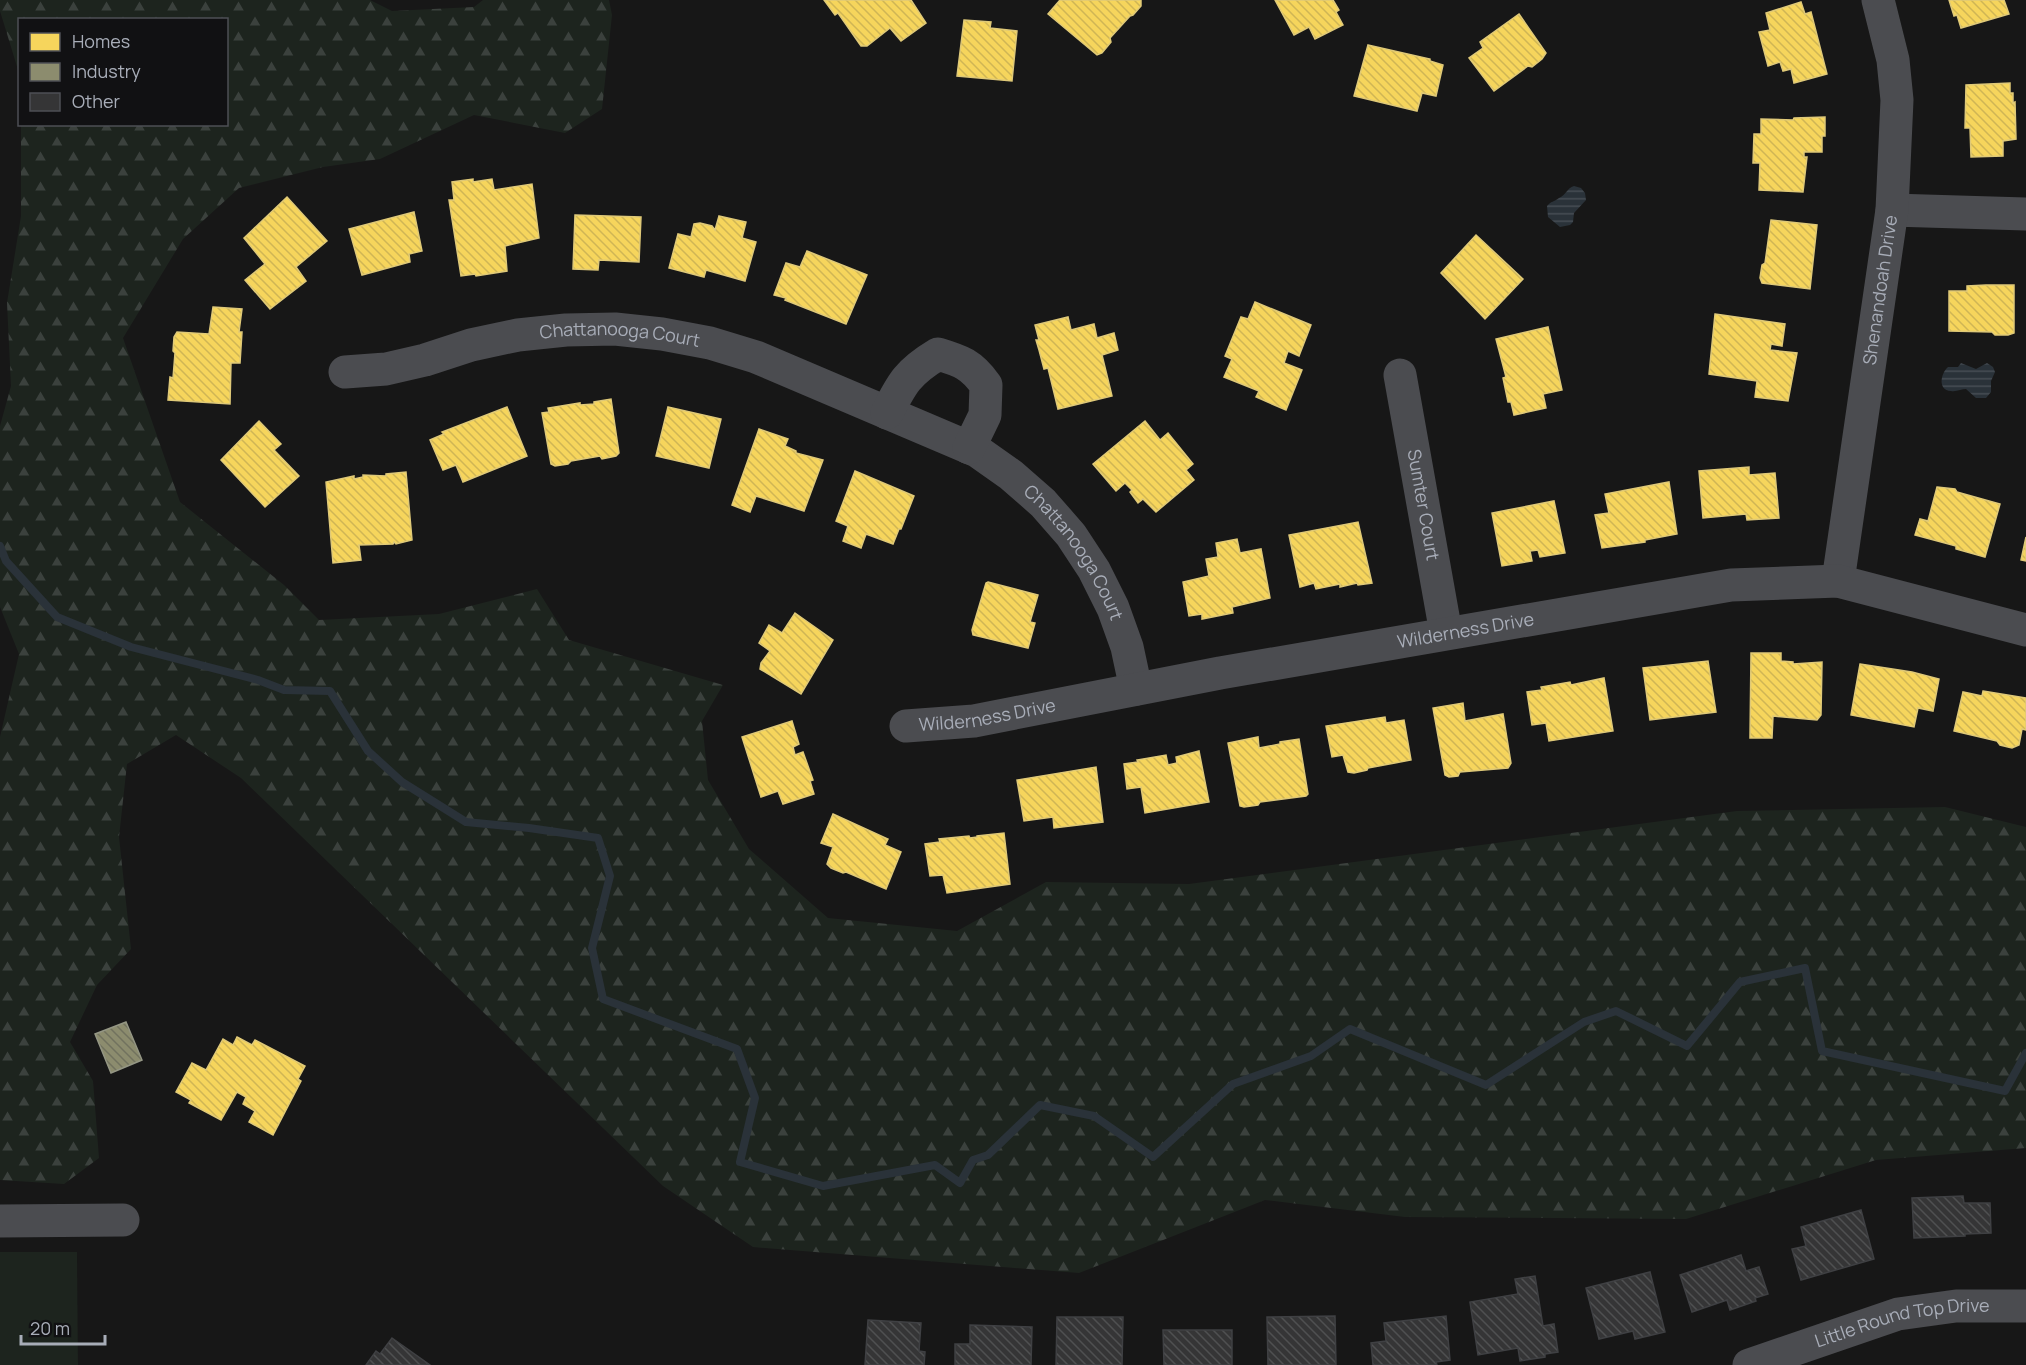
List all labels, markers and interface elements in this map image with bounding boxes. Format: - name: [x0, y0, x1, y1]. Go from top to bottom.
- legend: [18, 18, 228, 126]
- text: Homes: [72, 29, 130, 53]
- text: Industry: [72, 59, 141, 83]
- text: Other: [72, 89, 120, 113]
- street label: Shenandoah Drive: [1857, 213, 1902, 366]
- street label: Chattanooga Court: [538, 316, 702, 352]
- street label: Sumter Court: [1402, 447, 1446, 562]
- street label: Chattanooga Court: [1019, 479, 1129, 623]
- street label: Wilderness Drive: [1395, 606, 1536, 653]
- street label: Wilderness Drive: [918, 692, 1058, 736]
- street label: Little Round Top Drive: [1811, 1293, 1990, 1353]
- scale bar: [21, 1308, 105, 1346]
- text: 20 m: [30, 1316, 70, 1340]

